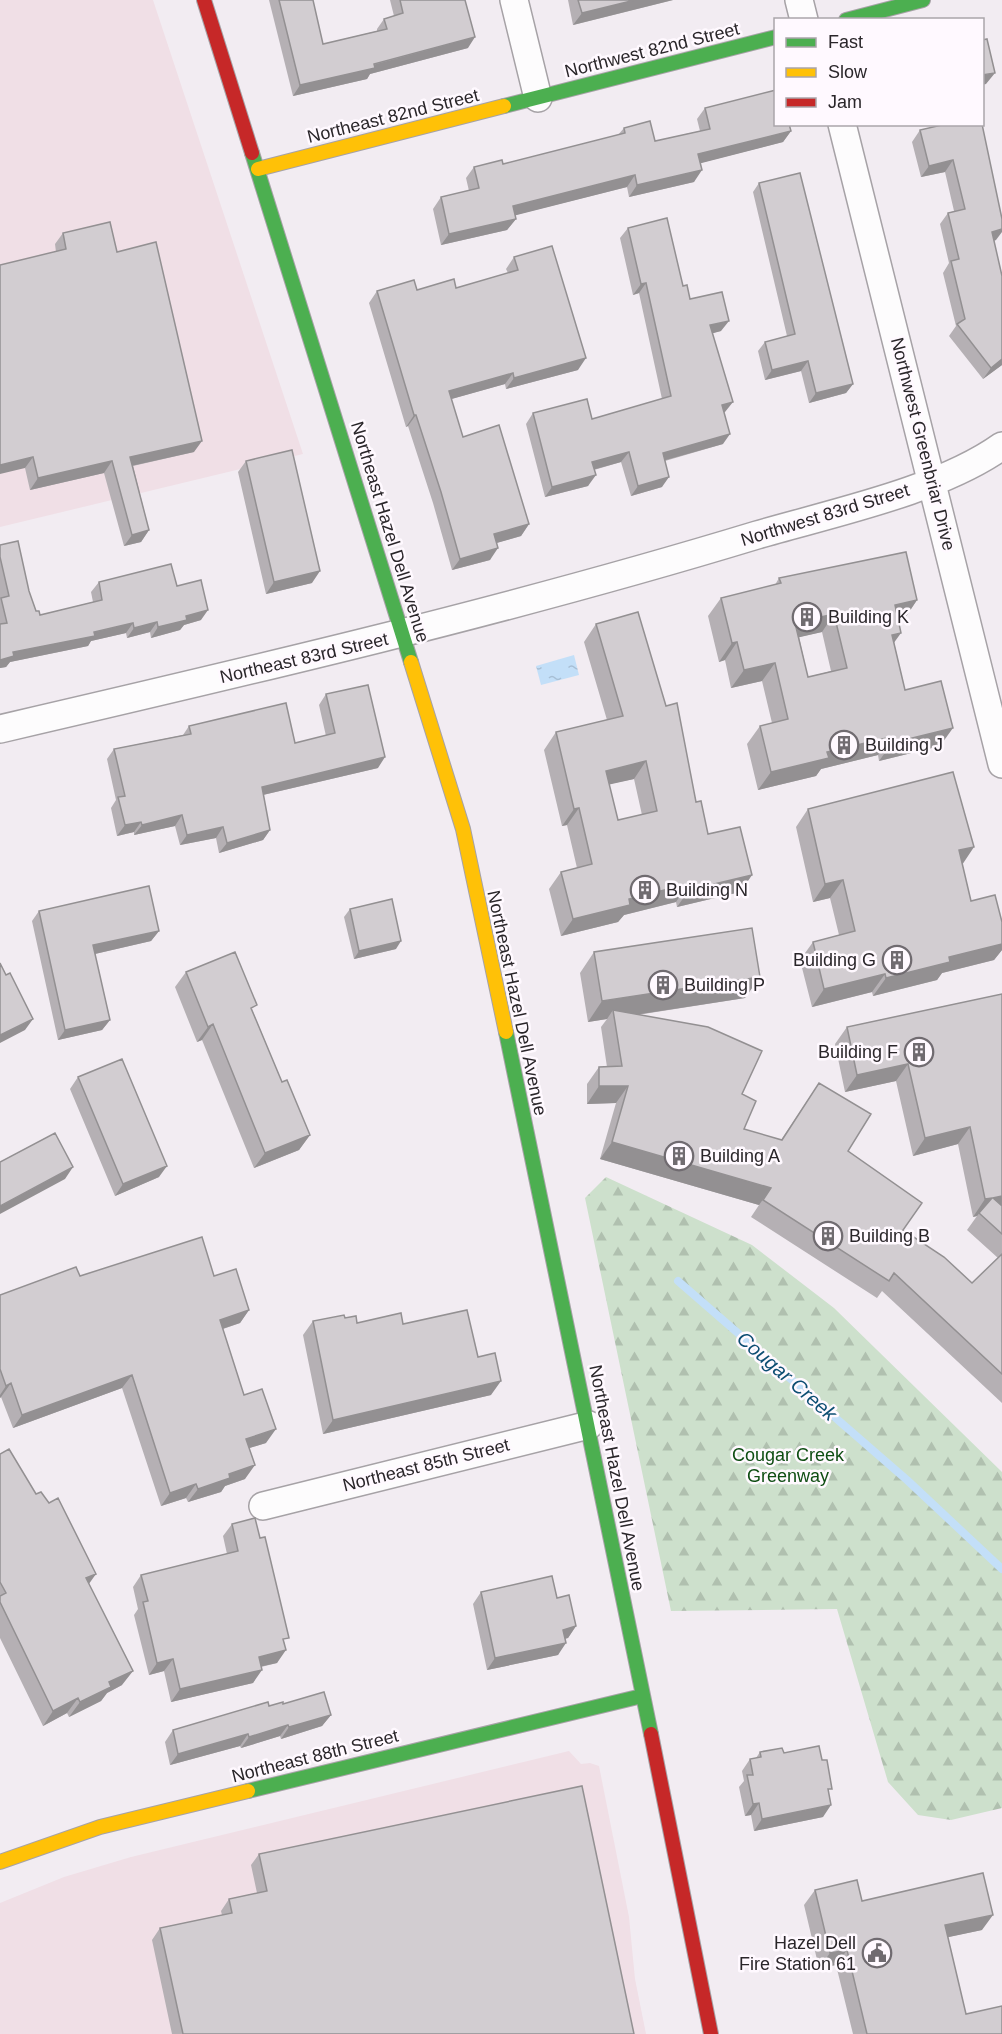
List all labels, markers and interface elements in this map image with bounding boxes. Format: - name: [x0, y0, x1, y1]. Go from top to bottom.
- legend: [774, 18, 984, 126]
- street label: Northwest 82nd Street: [563, 19, 741, 81]
- text: Fast: [828, 32, 863, 52]
- text: Slow: [828, 62, 868, 82]
- street label: Northeast 82nd Street: [305, 85, 481, 147]
- text: Jam: [828, 92, 862, 112]
- street label: Northwest Greenbriar Drive: [887, 335, 959, 553]
- street label: Northeast Hazel Dell Avenue: [347, 419, 433, 645]
- street label: Northwest 83rd Street: [738, 480, 912, 550]
- building icon: Building K: [791, 601, 823, 633]
- place label: Building K: [828, 607, 909, 627]
- street label: Northeast 83rd Street: [218, 629, 390, 687]
- building icon: Building J: [828, 729, 860, 761]
- place label: Building J: [865, 735, 943, 755]
- building icon: Building N: [629, 874, 661, 906]
- place label: Building N: [666, 880, 748, 900]
- street label: Northeast Hazel Dell Avenue: [483, 889, 551, 1117]
- building icon: Building G: [881, 944, 913, 976]
- place label: Building G: [793, 950, 876, 970]
- building icon: Building P: [647, 969, 679, 1001]
- place label: Building P: [684, 975, 765, 995]
- building icon: Building F: [903, 1036, 935, 1068]
- place label: Building F: [818, 1042, 898, 1062]
- building icon: Building A: [663, 1140, 695, 1172]
- place label: Building A: [700, 1146, 780, 1166]
- building icon: Building B: [812, 1220, 844, 1252]
- place label: Building B: [849, 1226, 930, 1246]
- water label: Cougar Creek: [733, 1327, 842, 1426]
- street label: Northeast Hazel Dell Avenue: [585, 1363, 649, 1593]
- street label: Northeast 85th Street: [341, 1435, 511, 1495]
- park label: Cougar Creek Greenway: [732, 1445, 845, 1486]
- street label: Northeast 88th Street: [230, 1726, 400, 1786]
- place label: Hazel Dell Fire Station 61: [739, 1933, 856, 1974]
- public building icon: Hazel Dell Fire Station 61: [861, 1937, 893, 1969]

